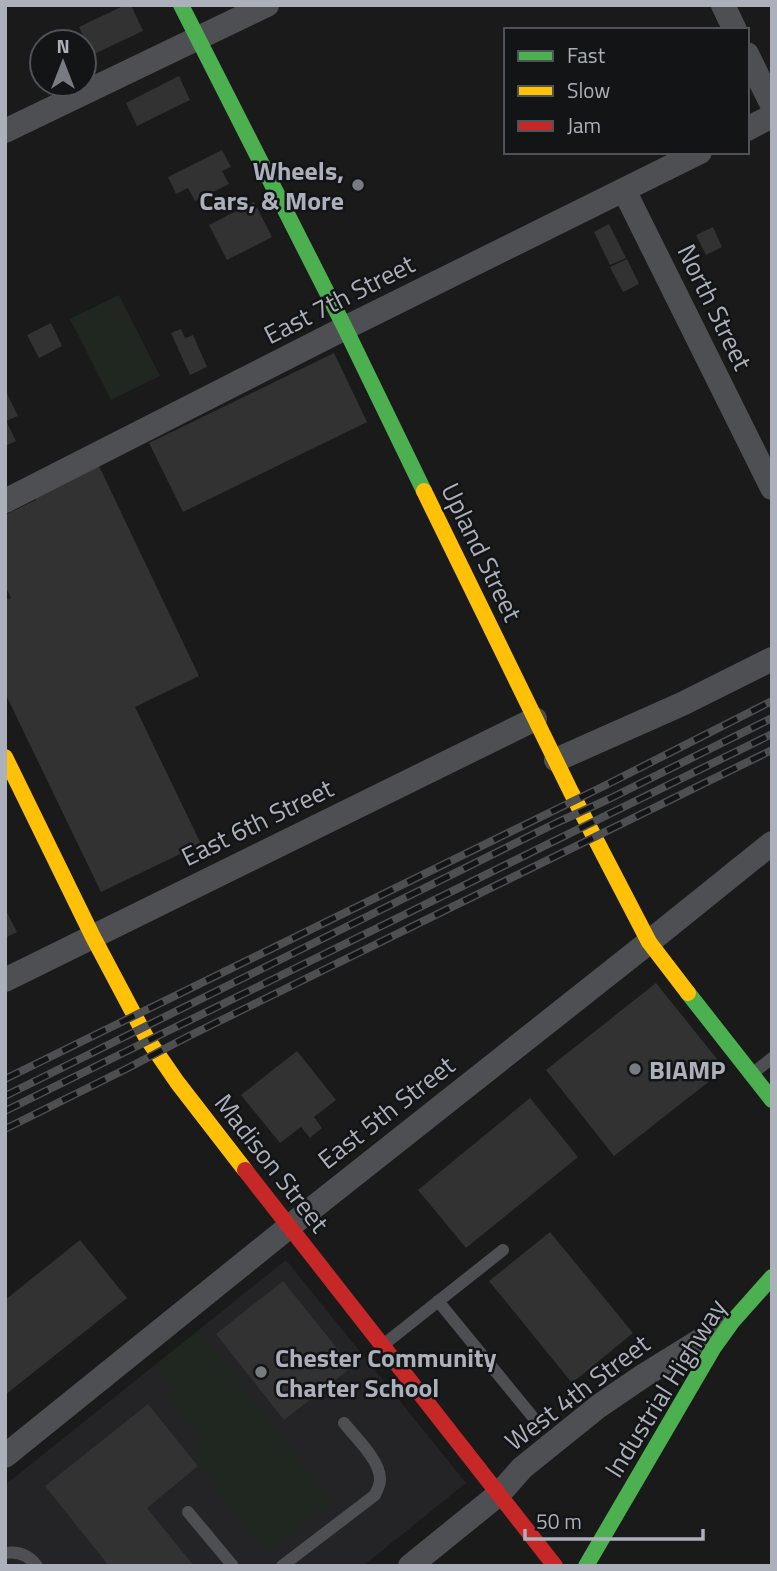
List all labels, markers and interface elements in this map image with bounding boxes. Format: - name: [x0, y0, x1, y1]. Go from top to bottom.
- north arrow: [28, 28, 98, 98]
- legend: [504, 28, 749, 154]
- text: N: [56, 31, 70, 60]
- text: Fast: [567, 39, 606, 71]
- text: Slow: [567, 74, 610, 106]
- text: Jam: [567, 109, 601, 141]
- place label: Wheels, Cars, & More: [199, 151, 344, 220]
- marker: Wheels, Cars, & More: [350, 177, 366, 193]
- street label: North Street: [668, 237, 762, 377]
- street label: East 7th Street: [257, 244, 421, 354]
- street label: Upland Street: [432, 476, 532, 628]
- street label: East 6th Street: [174, 768, 340, 876]
- street label: East 5th Street: [309, 1046, 463, 1178]
- place label: BIAMP: [649, 1050, 726, 1089]
- marker: BIAMP: [627, 1061, 643, 1077]
- street label: Madison Street: [205, 1085, 339, 1241]
- street label: Industrial Highway: [594, 1291, 736, 1485]
- street label: West 4th Street: [496, 1324, 658, 1460]
- place label: Chester Community Charter School: [275, 1338, 496, 1407]
- marker: Chester Community Charter School: [253, 1364, 269, 1380]
- scale bar: [525, 1498, 704, 1542]
- text: 50 m: [536, 1505, 582, 1537]

